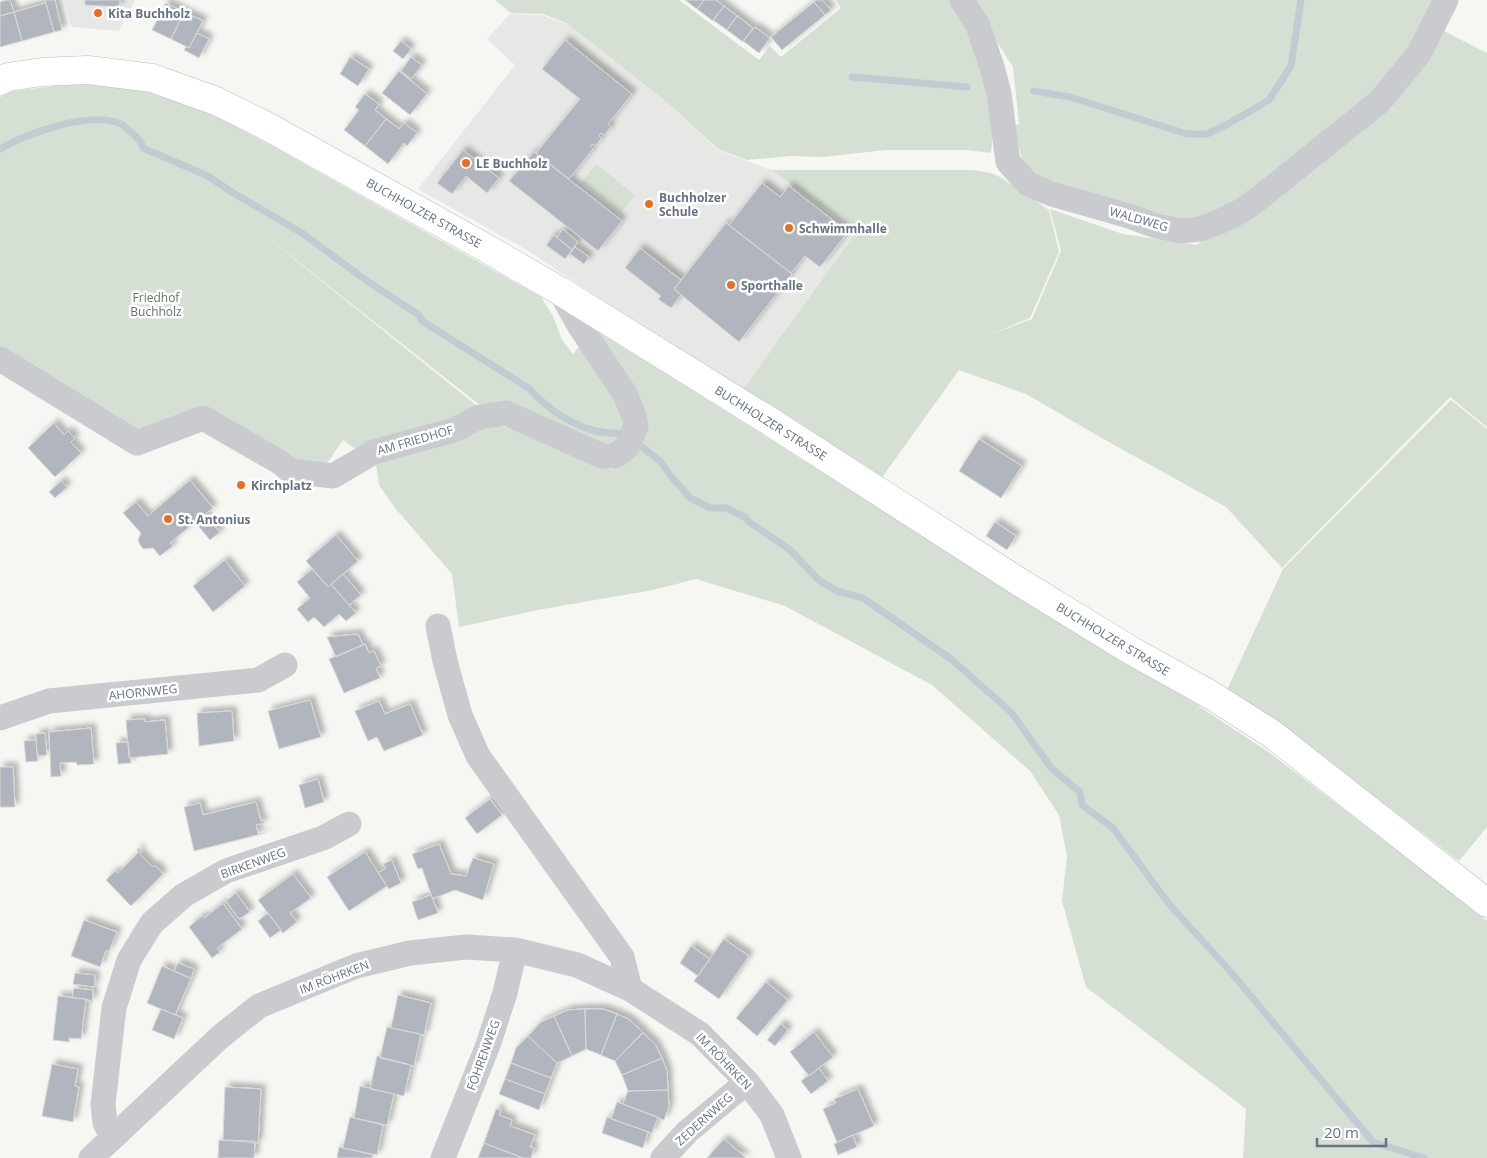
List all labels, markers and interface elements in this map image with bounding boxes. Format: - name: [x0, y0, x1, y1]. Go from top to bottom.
- place label: Kita Buchholz: [108, 5, 190, 22]
- marker: Kita Buchholz: [92, 7, 104, 19]
- place label: LE Buchholz: [476, 155, 548, 172]
- marker: LE Buchholz: [460, 157, 472, 169]
- street label: BUCHHOLZER STRASSE: [363, 174, 485, 252]
- place label: Buchholzer Schule: [659, 189, 727, 220]
- marker: Buchholzer Schule: [643, 198, 655, 210]
- street label: WALDWEG: [1108, 203, 1170, 235]
- place label: Schwimmhalle: [799, 220, 887, 237]
- marker: Schwimmhalle: [783, 222, 795, 234]
- place label: Sporthalle: [741, 277, 803, 294]
- marker: Sporthalle: [725, 279, 737, 291]
- park label: Friedhof Buchholz: [130, 289, 182, 320]
- street label: BUCHHOLZER STRASSE: [712, 382, 830, 464]
- street label: AM FRIEDHOF: [375, 421, 455, 459]
- place label: Kirchplatz: [251, 477, 312, 494]
- marker: Kirchplatz: [235, 479, 247, 491]
- place label: St. Antonius: [178, 511, 251, 528]
- marker: St. Antonius: [162, 513, 174, 525]
- street label: BUCHHOLZER STRASSE: [1053, 598, 1173, 680]
- street label: AHORNWEG: [108, 680, 178, 704]
- street label: BIRKENWEG: [218, 843, 288, 883]
- street label: IM RÖHRKEN: [297, 956, 371, 998]
- street label: FÖHRENWEG: [462, 1017, 504, 1093]
- street label: IM RÖHRKEN: [692, 1029, 756, 1093]
- street label: ZEDERNWEG: [672, 1089, 736, 1149]
- scale bar: [1317, 1116, 1386, 1148]
- text: 20 m: [1324, 1122, 1359, 1142]

